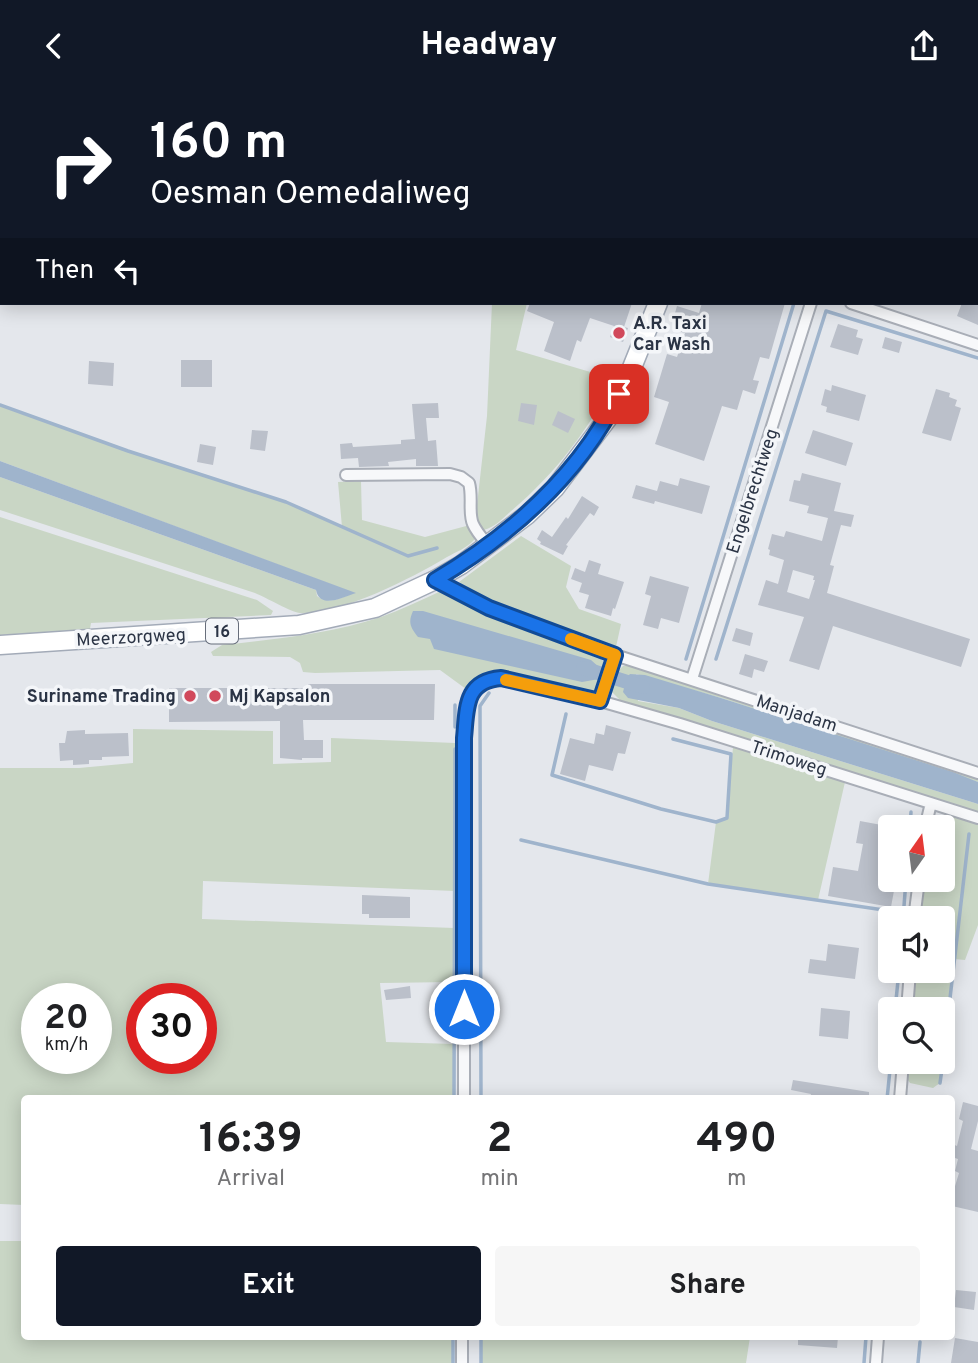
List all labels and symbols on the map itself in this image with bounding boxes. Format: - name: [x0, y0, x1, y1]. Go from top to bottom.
- place label: A.R. Taxi Car Wash: [633, 313, 711, 357]
- marker: A.R. Taxi Car Wash: [611, 325, 627, 341]
- pin: [589, 364, 649, 424]
- street label: Engelbrechtweg: [722, 426, 784, 557]
- road number: 16: [206, 618, 238, 643]
- street label: Meerzorgweg: [76, 624, 186, 653]
- place label: Suriname Trading: [27, 686, 176, 709]
- place label: Mj Kapsalon: [229, 686, 330, 709]
- marker: Suriname Trading: [182, 688, 198, 704]
- marker: Mj Kapsalon: [207, 688, 223, 704]
- street label: Manjadam: [753, 691, 840, 738]
- street label: Trimoweg: [748, 736, 829, 783]
- north arrow: [878, 815, 956, 893]
- position arrow: [427, 972, 501, 1046]
- speed limit sign: 30: [126, 983, 217, 1074]

